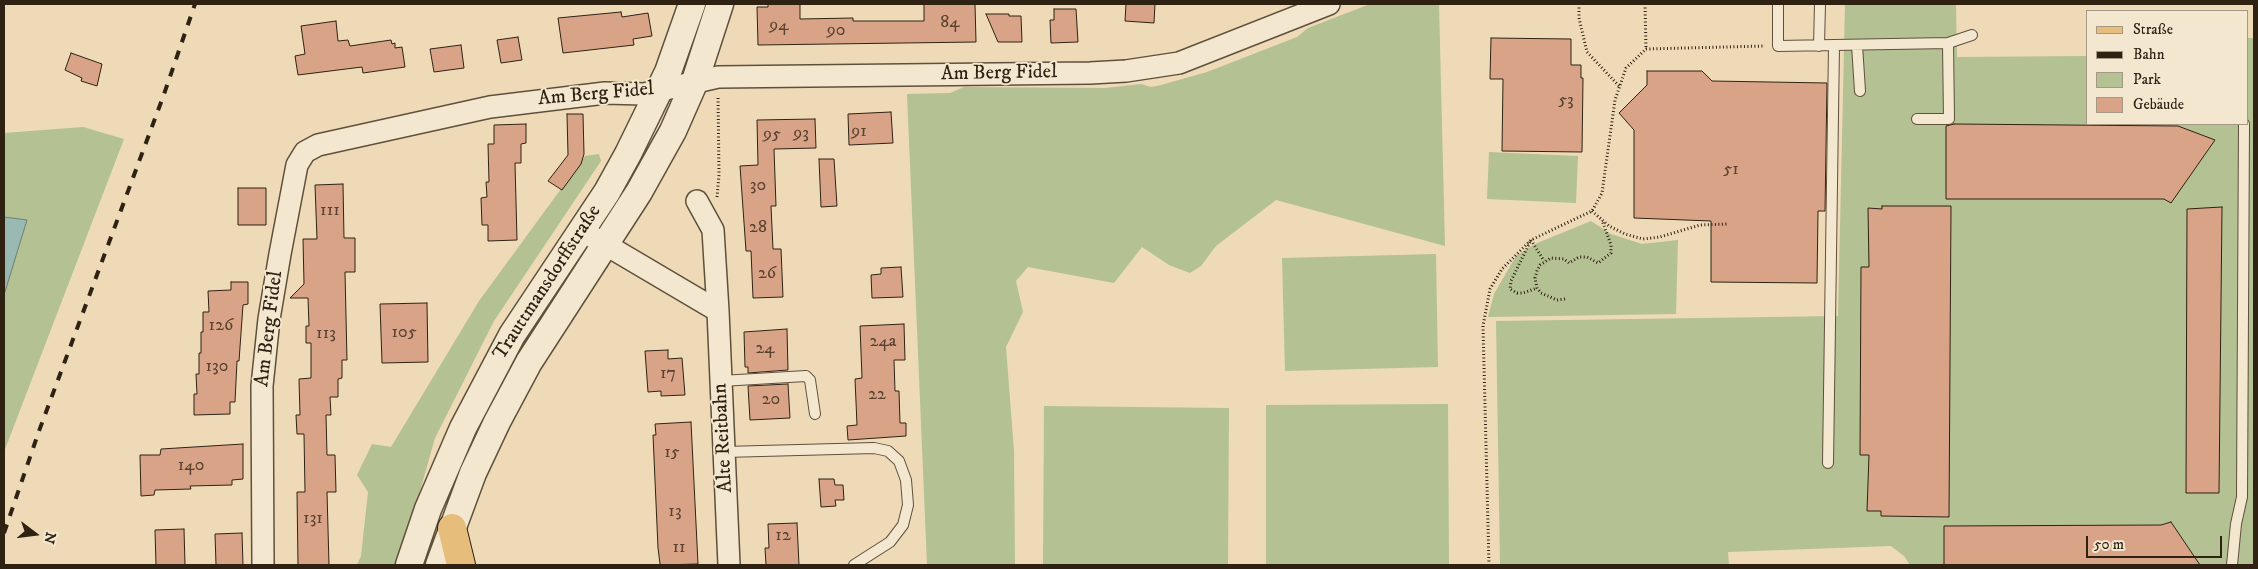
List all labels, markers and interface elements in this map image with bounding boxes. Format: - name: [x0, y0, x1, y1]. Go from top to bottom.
- legend: [2086, 10, 2248, 125]
- house number: 84: [940, 12, 960, 34]
- house number: 94: [769, 15, 789, 37]
- house number: 90: [827, 20, 845, 42]
- text: Straße: [2133, 20, 2173, 39]
- text: Bahn: [2133, 45, 2165, 64]
- street label: Am Berg Fidel: [941, 61, 1057, 87]
- text: Park: [2133, 70, 2161, 89]
- street label: Am Berg Fidel: [537, 78, 655, 112]
- house number: 53: [1558, 90, 1574, 112]
- text: Gebäude: [2133, 95, 2184, 114]
- house number: 91: [851, 121, 867, 143]
- house number: 93: [793, 123, 809, 145]
- house number: 95: [763, 124, 781, 146]
- house number: 51: [1723, 159, 1739, 181]
- house number: 30: [750, 175, 766, 197]
- house number: 111: [320, 200, 340, 222]
- street label: Trauttmansdorffstraße: [489, 201, 607, 365]
- house number: 28: [749, 217, 767, 239]
- house number: 26: [758, 263, 776, 285]
- street label: Am Berg Fidel: [251, 270, 289, 388]
- house number: 126: [209, 315, 233, 337]
- house number: 105: [391, 322, 417, 344]
- house number: 113: [316, 323, 336, 345]
- house number: 24a: [870, 331, 896, 353]
- house number: 24: [755, 338, 775, 360]
- house number: 130: [205, 356, 229, 378]
- house number: 17: [660, 363, 676, 385]
- street label: Alte Reitbahn: [709, 383, 739, 493]
- house number: 22: [868, 384, 886, 406]
- house number: 20: [762, 389, 780, 411]
- house number: 15: [664, 442, 680, 464]
- house number: 140: [178, 455, 204, 477]
- house number: 13: [668, 501, 682, 523]
- house number: 131: [303, 508, 323, 530]
- north arrow: [10, 509, 60, 559]
- house number: 12: [775, 525, 791, 547]
- scale bar: [2088, 526, 2224, 558]
- text: N: [39, 530, 60, 546]
- text: 50 m: [2094, 535, 2124, 554]
- house number: 11: [672, 537, 686, 559]

